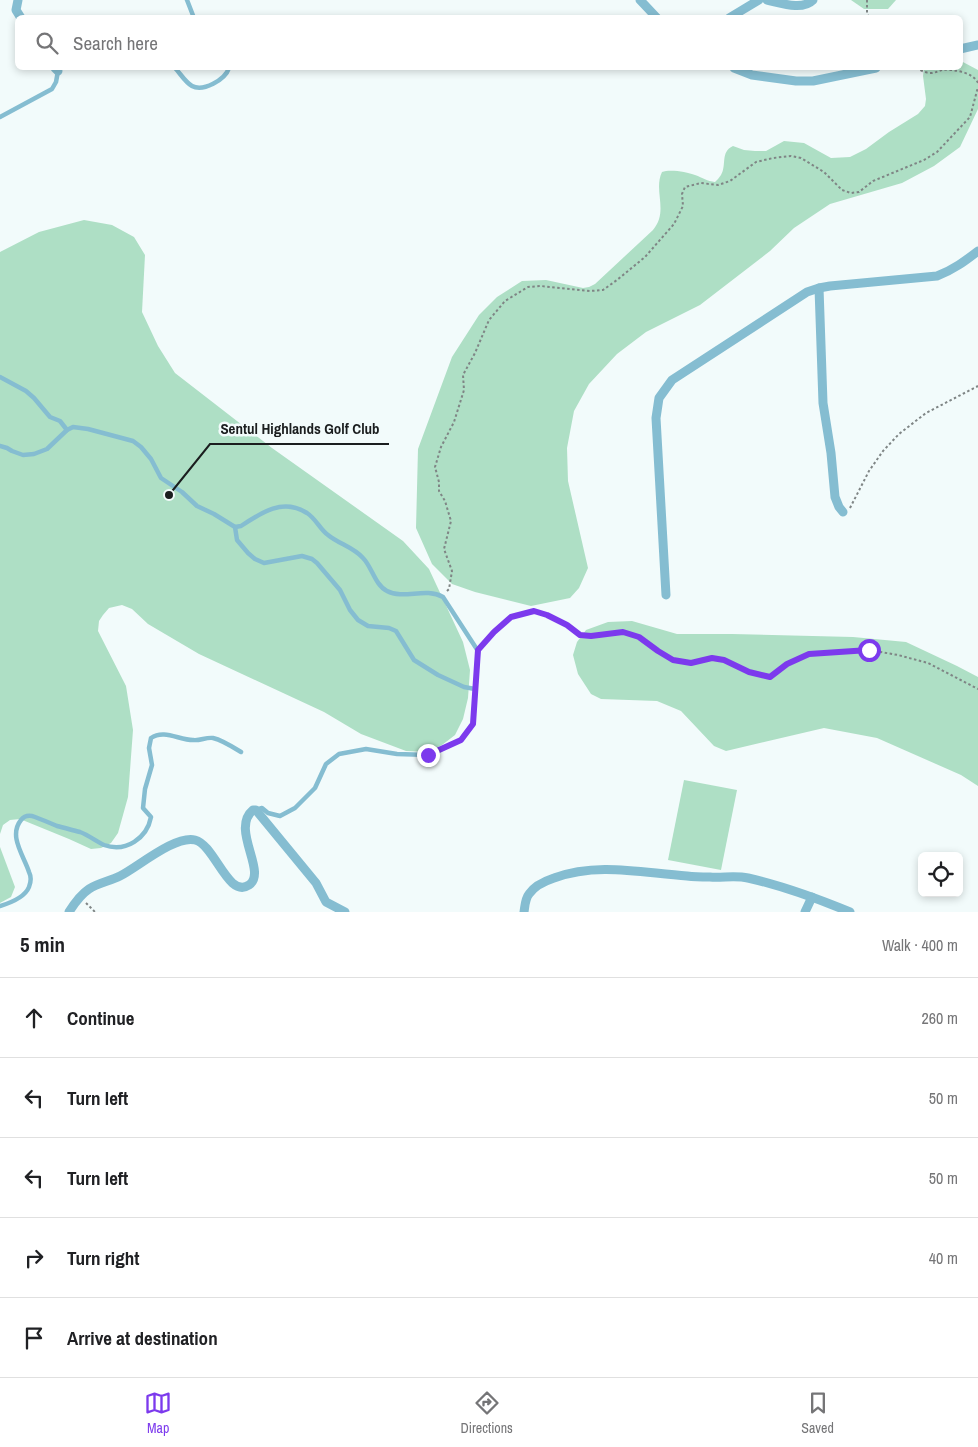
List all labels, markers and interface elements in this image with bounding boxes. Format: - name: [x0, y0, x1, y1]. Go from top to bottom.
- search box: [15, 15, 963, 70]
- icon: search: [33, 29, 61, 57]
- text: Search here: [73, 30, 158, 56]
- callout: Sentul Highlands Golf Club: [210, 414, 389, 444]
- text: Sentul Highlands Golf Club: [220, 418, 380, 439]
- route start: [858, 639, 881, 662]
- route end: [417, 744, 440, 767]
- map controls: [918, 852, 963, 897]
- button: locate: [918, 852, 963, 897]
- text: 5 min: [20, 930, 65, 959]
- text: Walk · 400 m: [882, 934, 958, 956]
- icon: ahead: [20, 1004, 48, 1032]
- text: Continue: [67, 1005, 135, 1031]
- text: 260 m: [922, 1007, 958, 1029]
- icon: left: [20, 1084, 48, 1112]
- text: Turn left: [67, 1085, 128, 1111]
- text: 50 m: [929, 1087, 958, 1109]
- icon: left: [20, 1164, 48, 1192]
- text: Turn left: [67, 1165, 128, 1191]
- text: 50 m: [929, 1167, 958, 1189]
- icon: right: [20, 1244, 48, 1272]
- text: Turn right: [67, 1245, 139, 1271]
- text: 40 m: [929, 1247, 958, 1269]
- icon: arrive: [20, 1324, 48, 1352]
- text: Arrive at destination: [67, 1325, 218, 1351]
- tab: Map: [144, 1389, 172, 1437]
- tab: Directions: [461, 1389, 513, 1437]
- tab: Saved: [801, 1389, 834, 1437]

